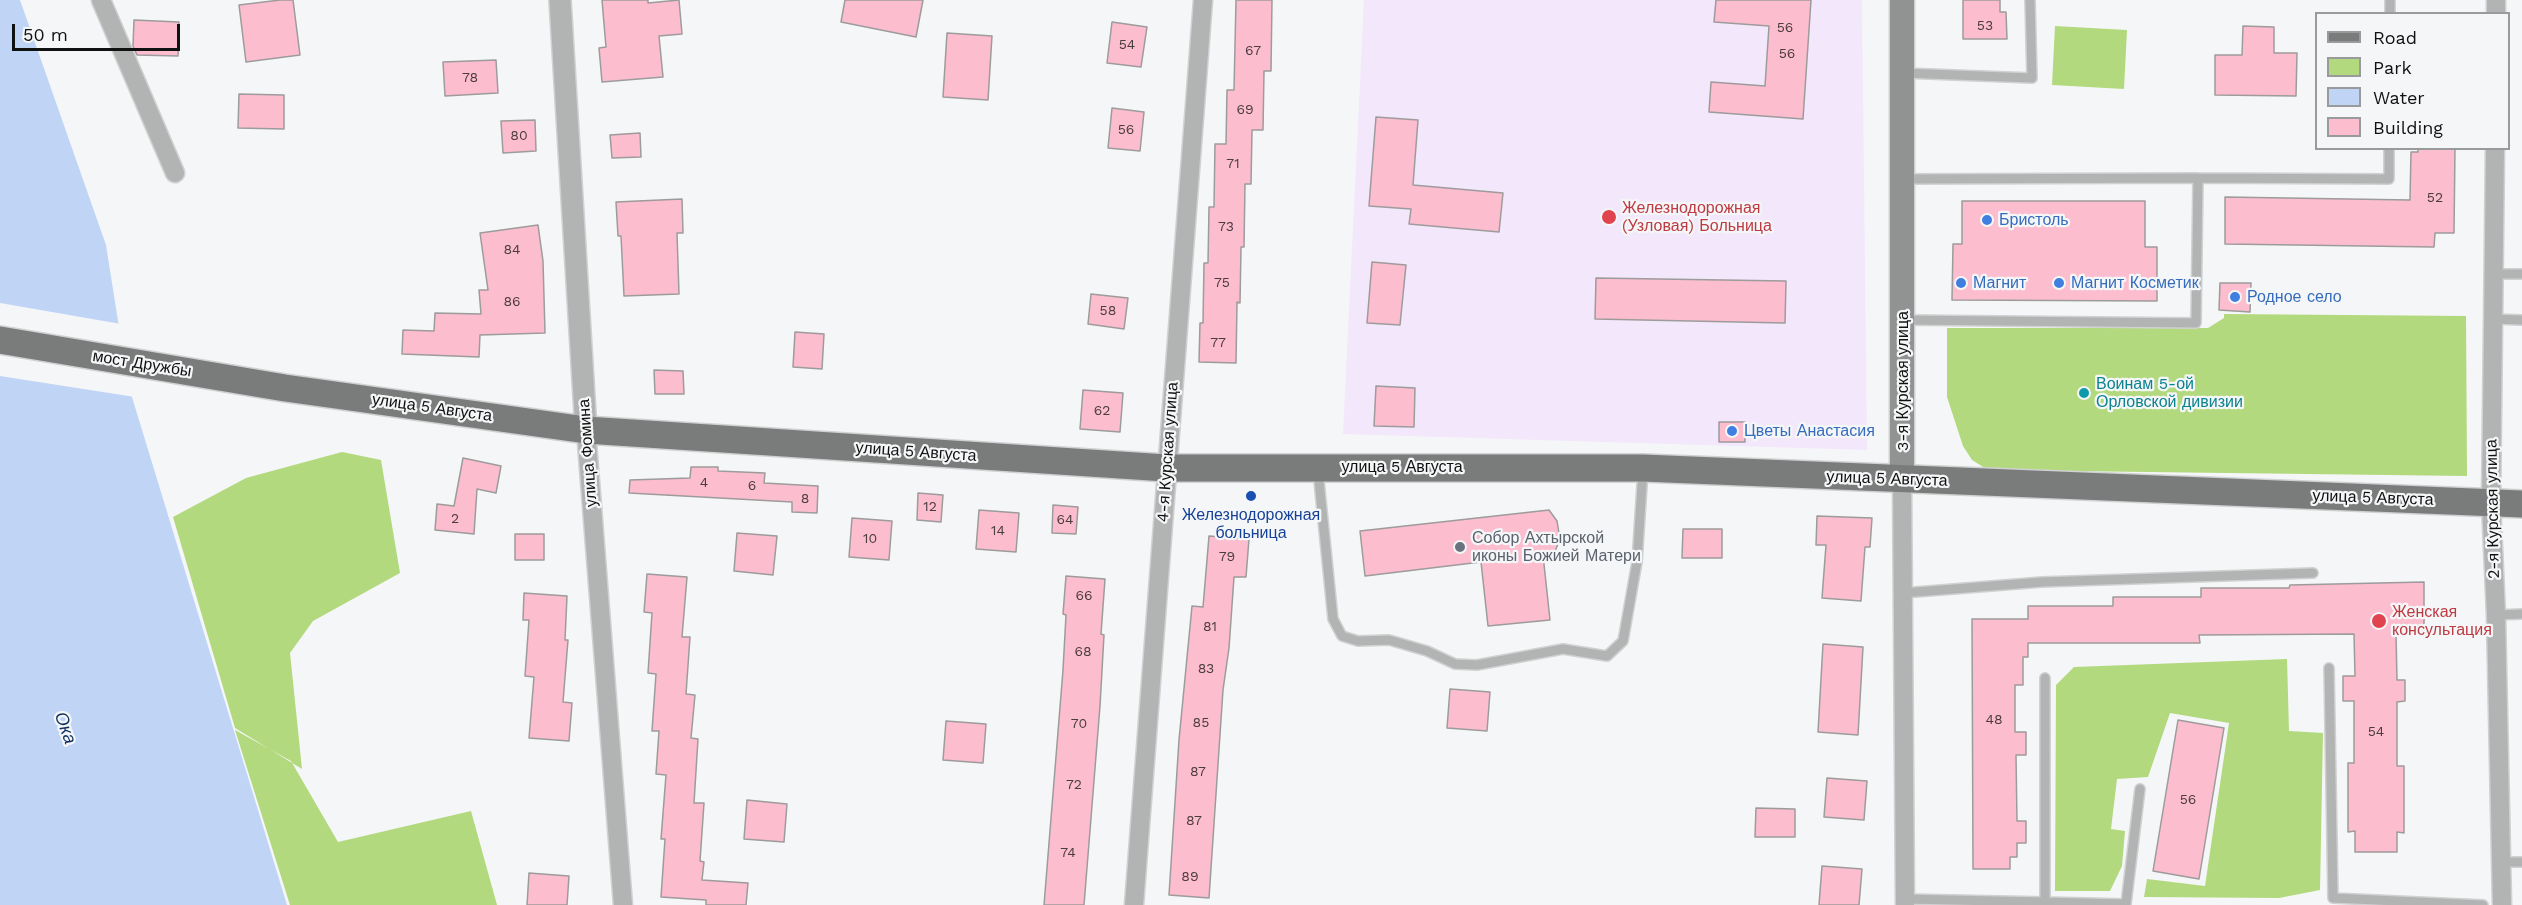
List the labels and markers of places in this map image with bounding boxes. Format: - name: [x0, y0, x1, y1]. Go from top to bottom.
- place label: Железнодорожная (Узловая) Больница: [1622, 198, 1772, 236]
- marker: Железнодорожная (Узловая) Больница: [1600, 208, 1618, 226]
- place label: Бристоль: [1999, 210, 2069, 230]
- marker: Бристоль: [1980, 213, 1994, 227]
- place label: Магнит: [1973, 273, 2026, 293]
- place label: Магнит Косметик: [2071, 273, 2199, 293]
- marker: Магнит: [1954, 276, 1968, 290]
- marker: Магнит Косметик: [2052, 276, 2066, 290]
- place label: Родное село: [2247, 287, 2342, 307]
- marker: Родное село: [2228, 290, 2242, 304]
- place label: Воинам 5-ой Орловской дивизии: [2096, 374, 2243, 412]
- marker: Воинам 5-ой Орловской дивизии: [2077, 386, 2091, 400]
- place label: Цветы Анастасия: [1744, 421, 1875, 441]
- marker: Цветы Анастасия: [1725, 424, 1739, 438]
- marker: Железнодорожная больница: [1244, 489, 1258, 503]
- place label: Железнодорожная больница: [1182, 505, 1320, 543]
- place label: Собор Ахтырской иконы Божией Матери: [1472, 528, 1641, 566]
- marker: Собор Ахтырской иконы Божией Матери: [1453, 540, 1467, 554]
- place label: Женская консультация: [2392, 602, 2492, 640]
- marker: Женская консультация: [2370, 612, 2388, 630]

